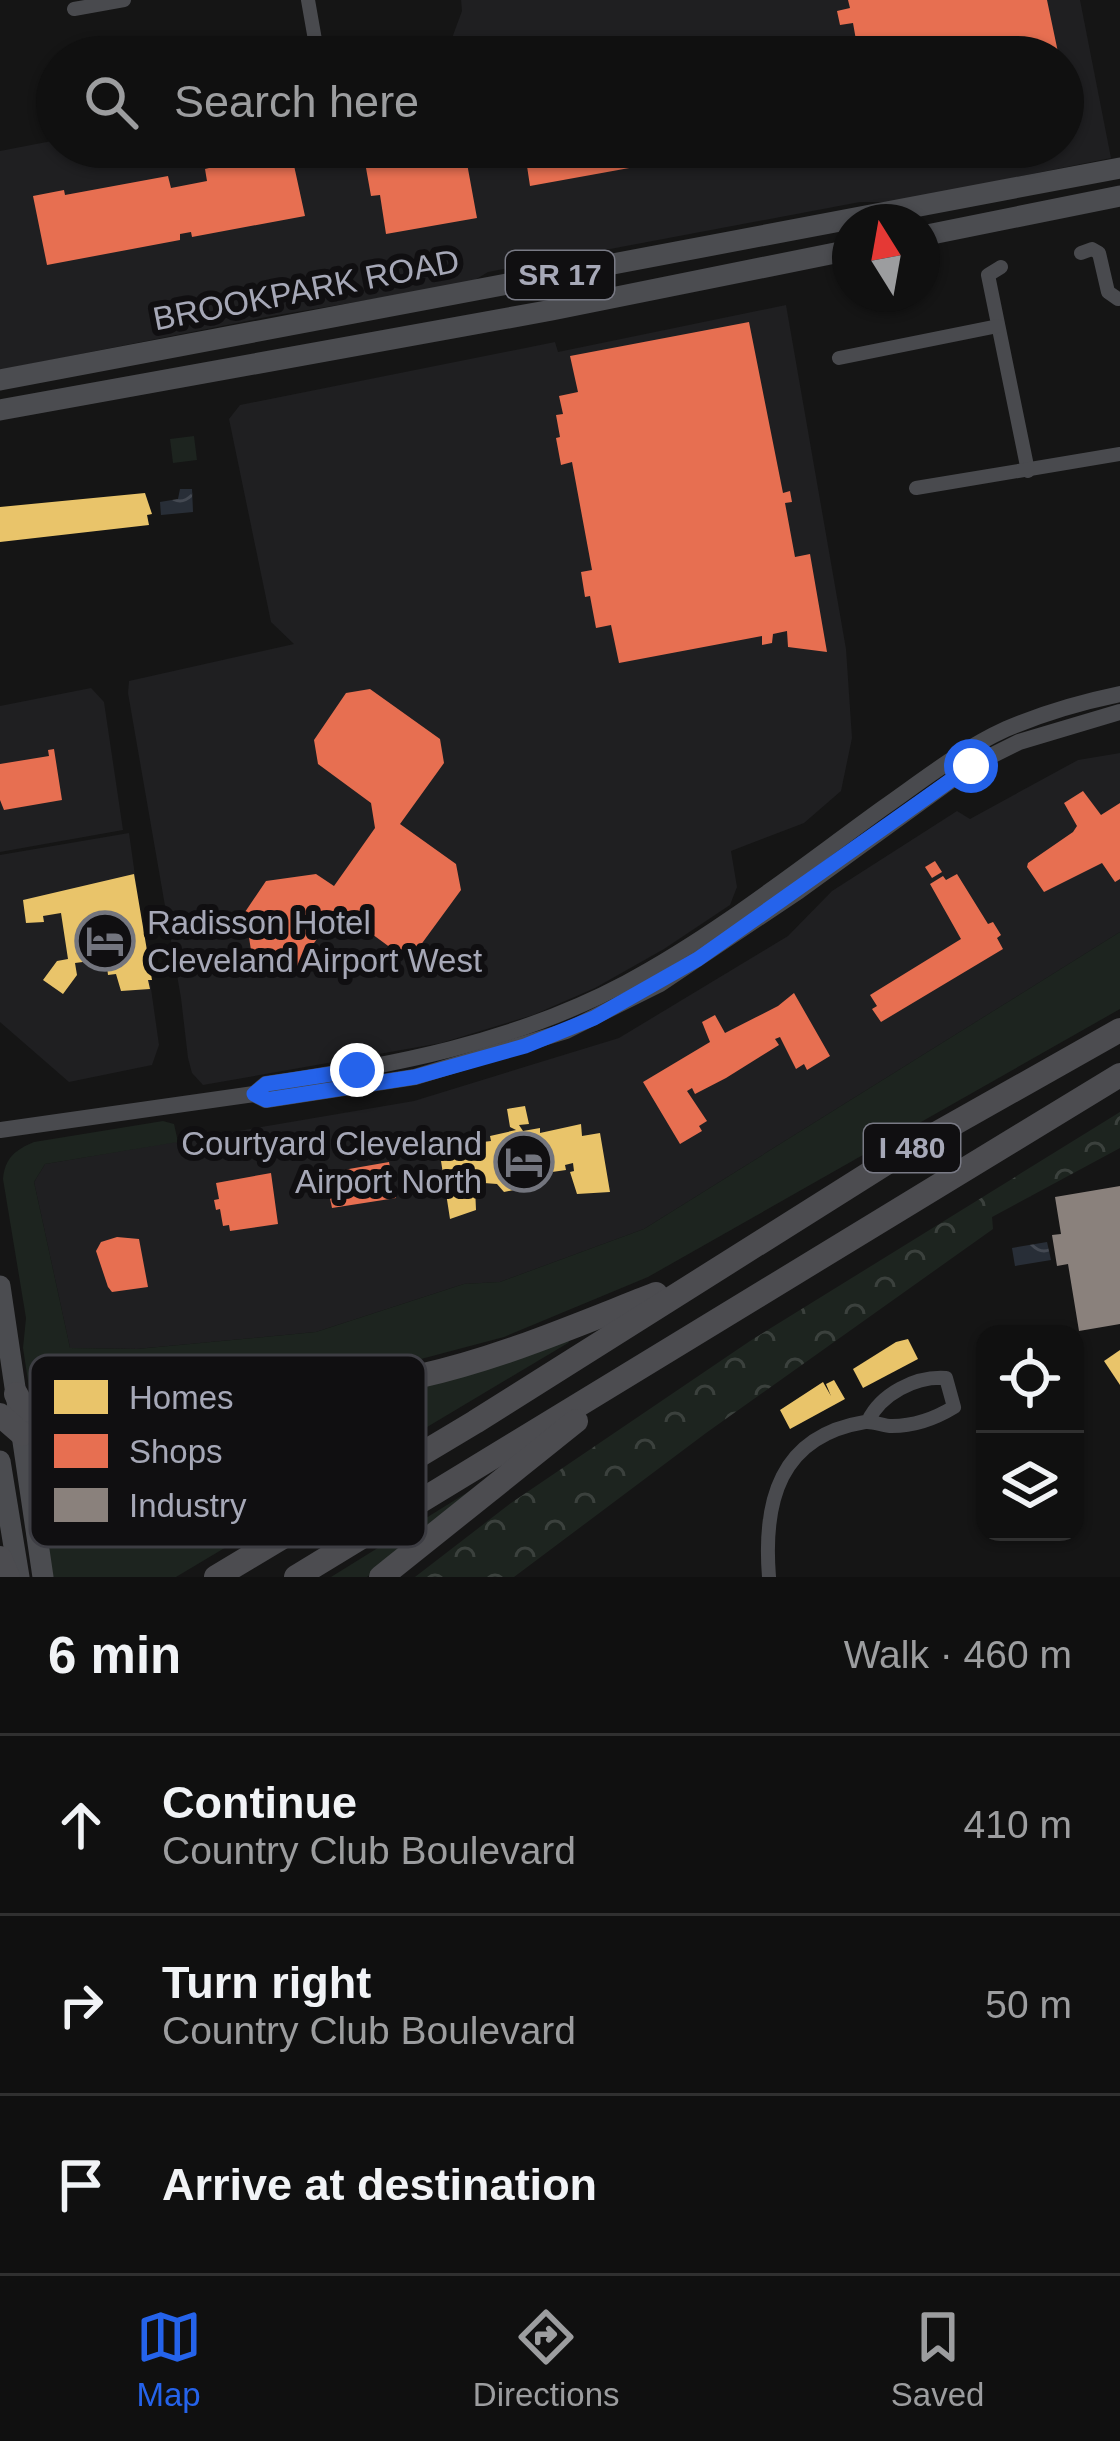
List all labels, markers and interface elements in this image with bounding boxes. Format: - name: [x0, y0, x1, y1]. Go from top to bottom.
- search box: [36, 36, 1084, 168]
- icon: search: [78, 69, 144, 135]
- text: Search here: [174, 76, 419, 127]
- north arrow: [832, 204, 940, 312]
- street label: BROOKPARK ROAD: [150, 242, 462, 337]
- road number: SR 17: [506, 251, 614, 299]
- route start: [944, 739, 998, 793]
- place label: Radisson Hotel Cleveland Airport West: [147, 904, 482, 979]
- hotel icon: Radisson Hotel Cleveland Airport West: [74, 910, 136, 972]
- route end: [330, 1043, 384, 1097]
- road number: I 480: [864, 1124, 960, 1172]
- place label: Courtyard Cleveland Airport North: [181, 1125, 482, 1200]
- hotel icon: Courtyard Cleveland Airport North: [493, 1131, 555, 1193]
- map controls: [976, 1325, 1084, 1541]
- button: locate: [976, 1325, 1084, 1433]
- legend: [30, 1355, 426, 1547]
- text: Homes: [129, 1379, 234, 1416]
- text: Shops: [129, 1433, 223, 1470]
- button: layers: [976, 1433, 1084, 1541]
- text: Industry: [129, 1487, 247, 1524]
- text: 6 min: [48, 1627, 181, 1684]
- text: Walk · 460 m: [844, 1633, 1072, 1676]
- text: Continue: [162, 1777, 357, 1828]
- icon: ahead: [48, 1792, 114, 1858]
- text: 410 m: [964, 1803, 1072, 1846]
- text: Country Club Boulevard: [162, 1829, 576, 1872]
- text: Turn right: [162, 1957, 371, 2008]
- icon: right: [48, 1972, 114, 2038]
- text: 50 m: [985, 1983, 1072, 2026]
- text: Country Club Boulevard: [162, 2009, 576, 2052]
- icon: arrive: [48, 2152, 114, 2218]
- text: Arrive at destination: [162, 2159, 597, 2210]
- tab: Map: [136, 2304, 202, 2414]
- tab: Directions: [473, 2304, 620, 2414]
- tab: Saved: [891, 2304, 984, 2414]

